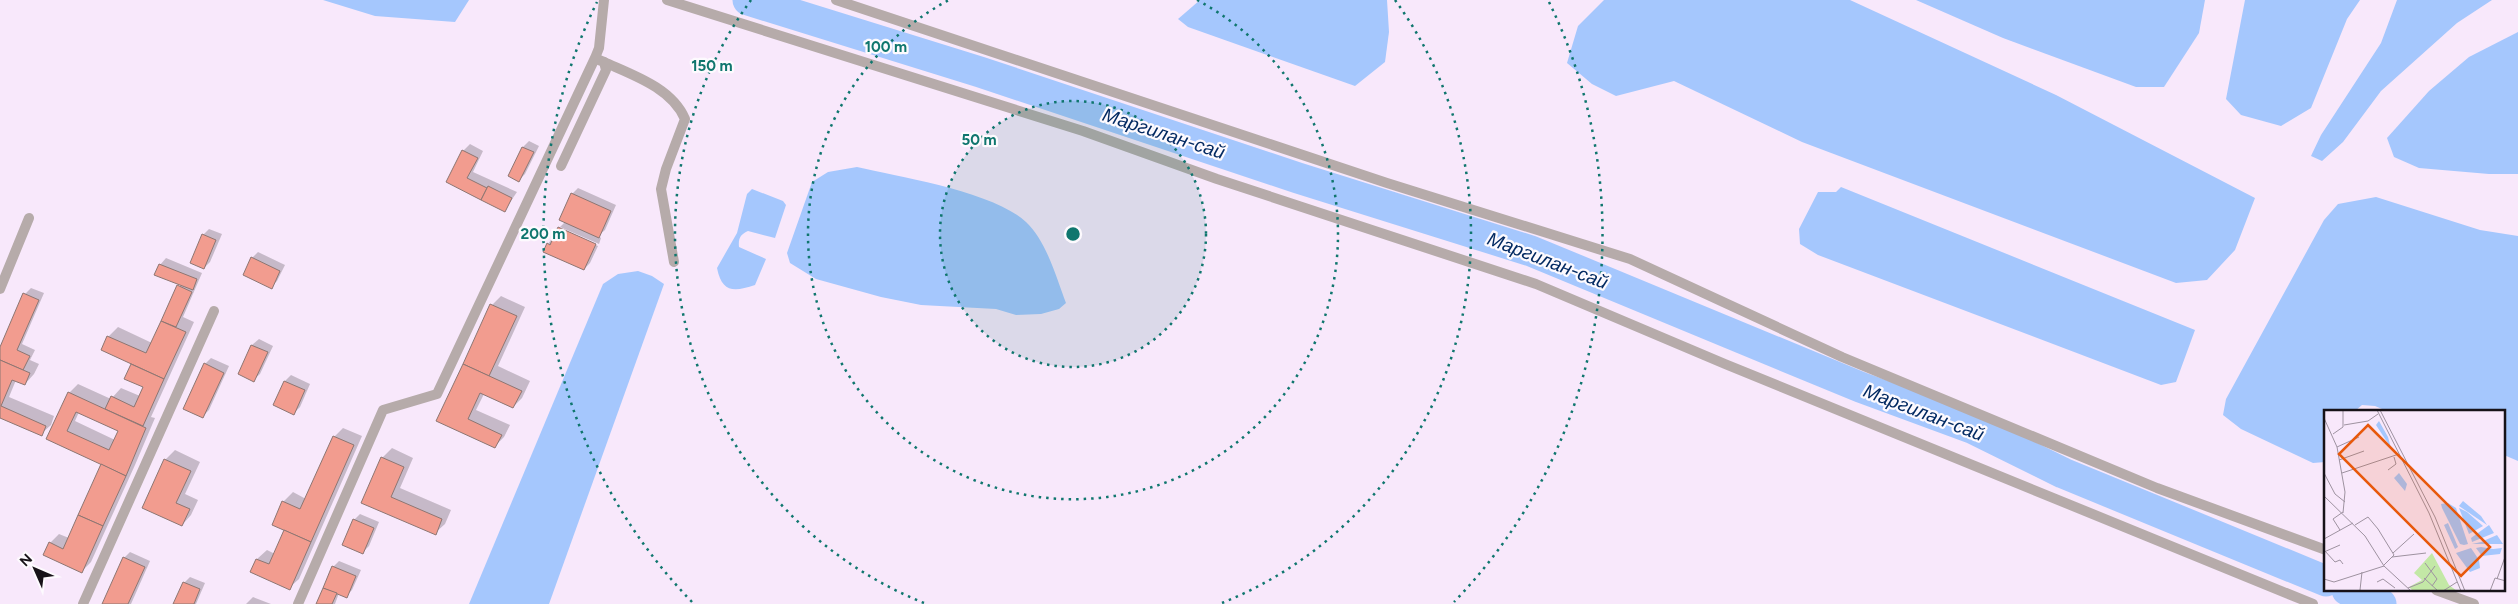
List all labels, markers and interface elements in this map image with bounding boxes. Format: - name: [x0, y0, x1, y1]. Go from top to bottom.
- text: 100 m: [865, 38, 907, 56]
- text: 150 m: [691, 57, 733, 75]
- water label: Маргилан-сай: [1100, 103, 1228, 164]
- text: 50 m: [961, 131, 997, 149]
- text: 200 m: [521, 225, 565, 243]
- centre of rings: [1064, 225, 1082, 243]
- water label: Маргилан-сай: [1484, 227, 1612, 294]
- water label: Маргилан-сай: [1860, 379, 1988, 446]
- inset map: [2324, 410, 2506, 592]
- north arrow: [10, 544, 60, 594]
- text: N: [16, 550, 36, 570]

